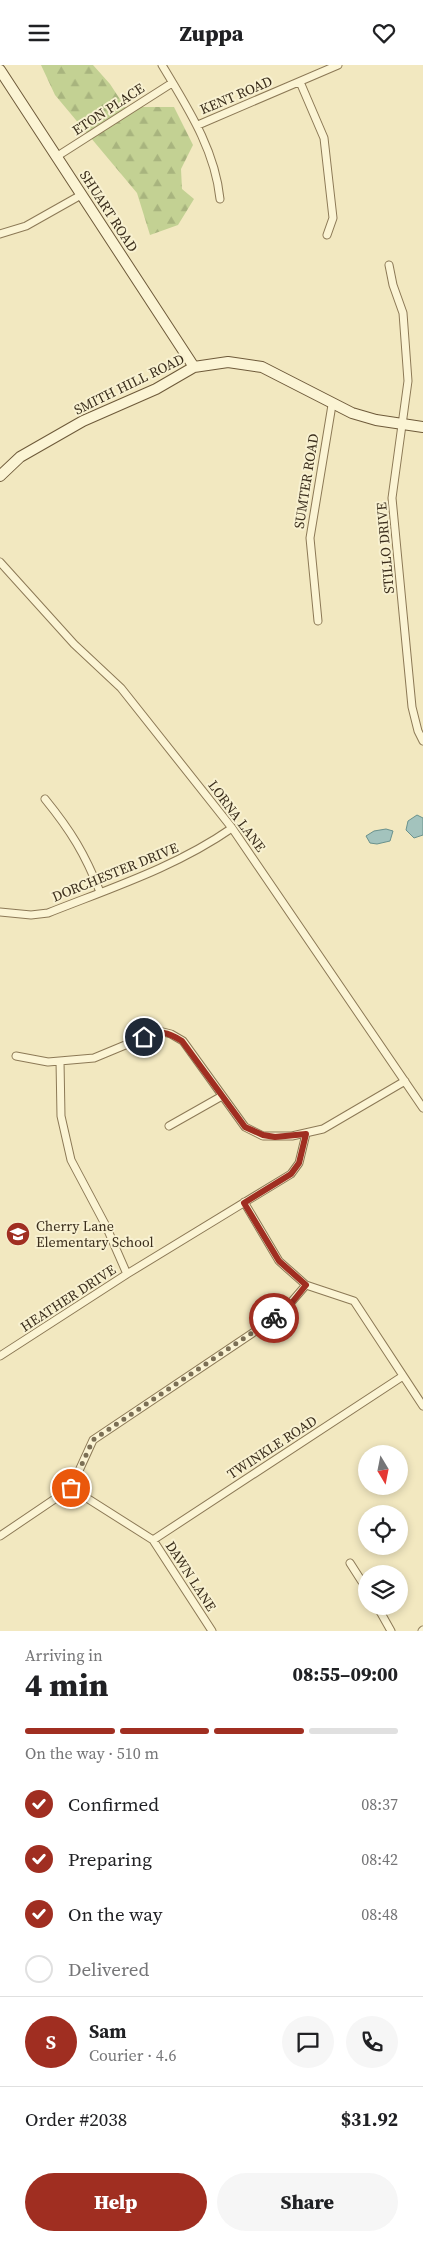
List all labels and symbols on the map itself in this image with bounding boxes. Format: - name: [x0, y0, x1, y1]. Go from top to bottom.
- street label: KENT ROAD: [197, 71, 275, 119]
- street label: ETON PLACE: [68, 78, 148, 140]
- street label: SHUART ROAD: [75, 166, 143, 256]
- street label: SMITH HILL ROAD: [70, 349, 188, 419]
- street label: SUMTER ROAD: [289, 432, 323, 530]
- street label: STILLO DRIVE: [371, 501, 399, 595]
- street label: LORNA LANE: [203, 776, 271, 856]
- street label: DORCHESTER DRIVE: [49, 837, 181, 907]
- pin: [123, 1016, 165, 1058]
- place label: Cherry Lane Elementary School: [36, 1216, 154, 1252]
- school or university icon: Cherry Lane Elementary School: [5, 1221, 31, 1247]
- street label: HEATHER DRIVE: [16, 1260, 120, 1336]
- courier: [249, 1293, 299, 1343]
- street label: TWINKLE ROAD: [223, 1410, 321, 1484]
- north arrow: [358, 1445, 408, 1495]
- pin: [50, 1467, 92, 1509]
- street label: DAWN LANE: [161, 1537, 221, 1615]

